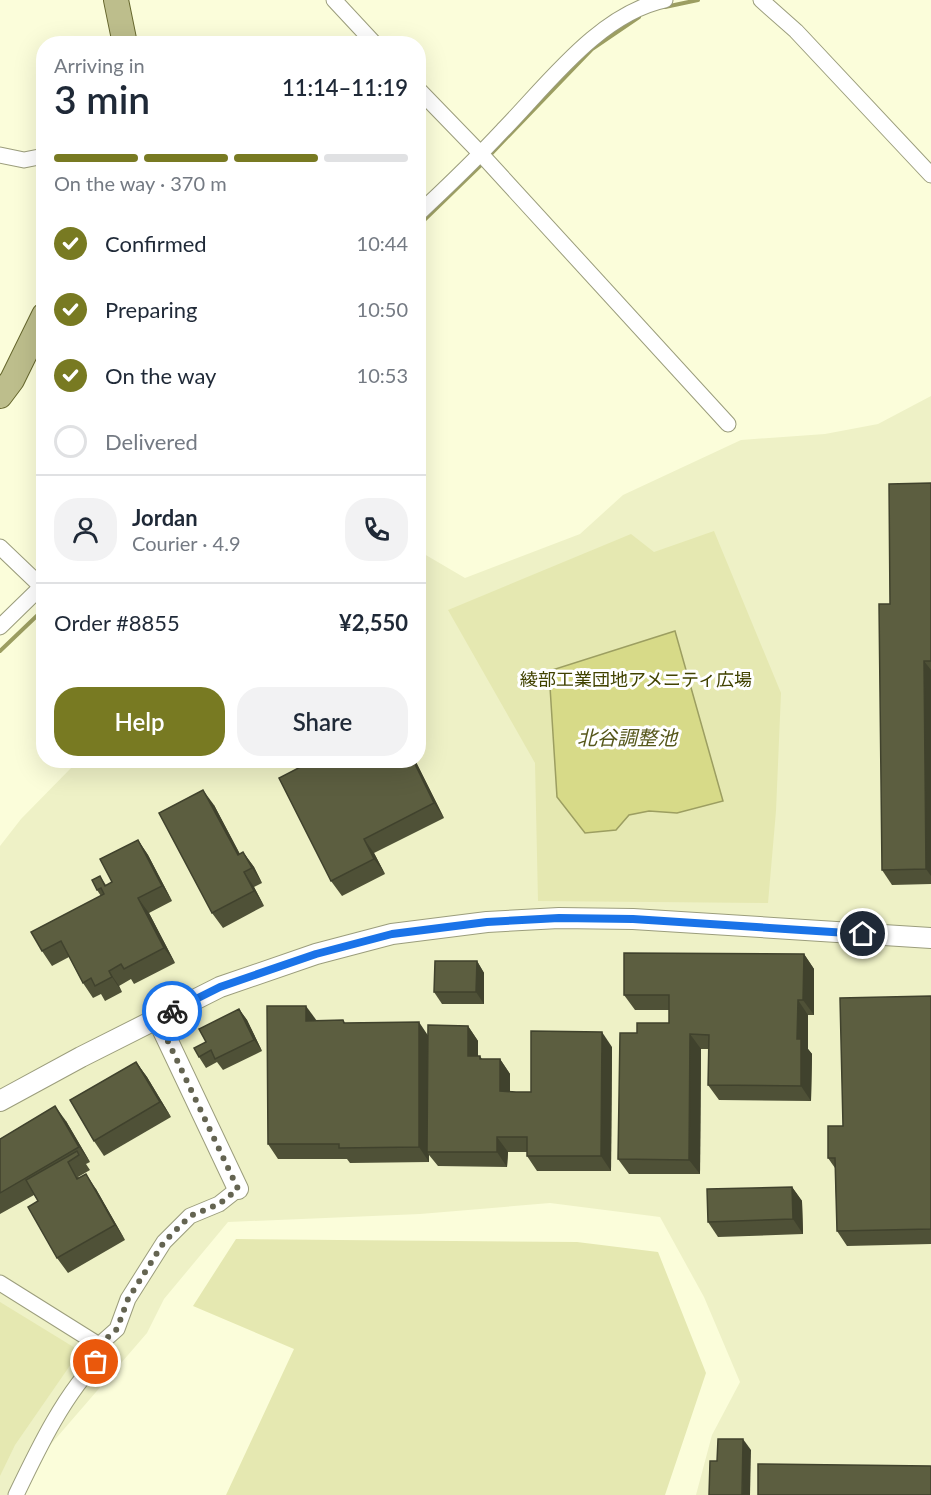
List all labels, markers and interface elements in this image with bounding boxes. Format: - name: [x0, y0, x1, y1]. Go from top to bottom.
- text: Arriving in: [54, 53, 145, 77]
- text: 11:14–11:19: [282, 74, 408, 101]
- text: 3 min: [54, 76, 150, 122]
- text: On the way · 370 m: [54, 171, 227, 195]
- icon: check: [54, 227, 87, 260]
- text: Confirmed: [105, 230, 207, 257]
- text: 10:44: [357, 231, 408, 255]
- icon: check: [54, 293, 87, 326]
- text: Preparing: [105, 296, 197, 323]
- text: 10:50: [357, 297, 408, 321]
- icon: check: [54, 359, 87, 392]
- text: On the way: [105, 362, 216, 389]
- text: 10:53: [357, 363, 408, 387]
- text: Delivered: [105, 428, 198, 455]
- button: person: [54, 498, 117, 561]
- button: phone: [345, 498, 408, 561]
- text: Jordan: [132, 504, 198, 531]
- text: Courier · 4.9: [132, 531, 241, 555]
- text: Order #8855: [54, 609, 180, 636]
- text: ¥2,550: [339, 609, 408, 636]
- park label: 綾部工業団地アメニティ広場: [520, 668, 752, 690]
- button: Help: [54, 687, 225, 756]
- button: Share: [237, 687, 408, 756]
- water label: 北谷調整池: [577, 725, 679, 749]
- pin: [837, 908, 888, 959]
- icon: home: [846, 917, 879, 950]
- courier: [142, 981, 202, 1041]
- icon: bike: [156, 995, 189, 1028]
- pin: [70, 1336, 121, 1387]
- icon: bag: [79, 1345, 112, 1378]

